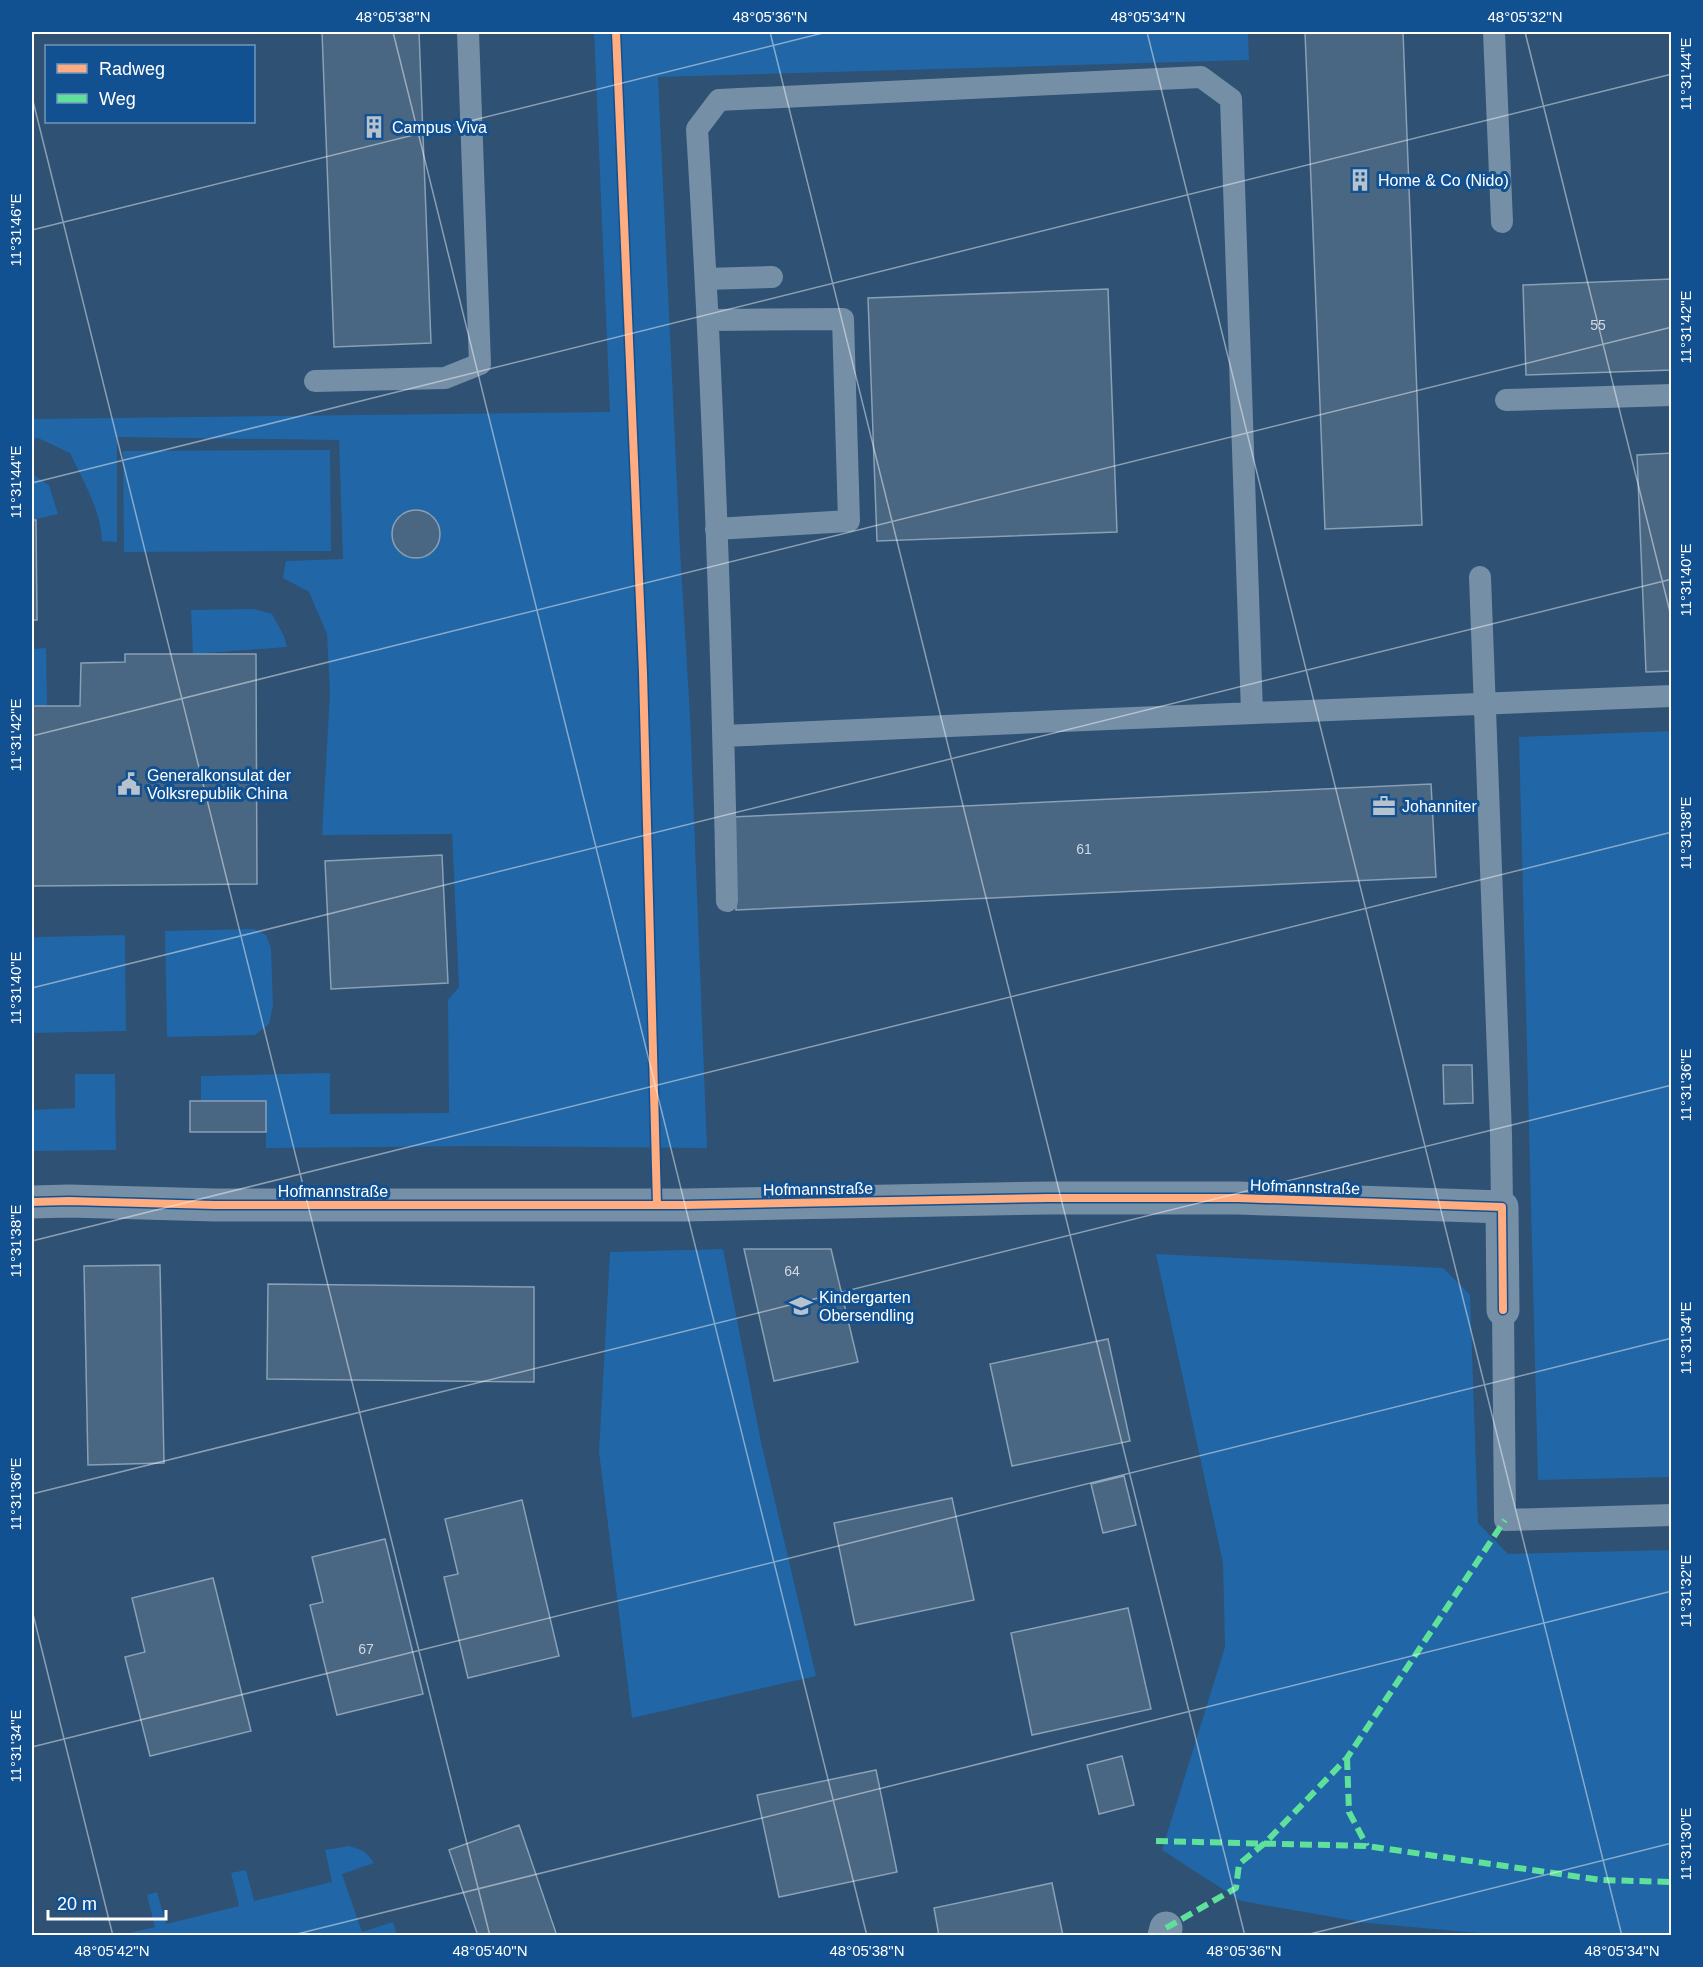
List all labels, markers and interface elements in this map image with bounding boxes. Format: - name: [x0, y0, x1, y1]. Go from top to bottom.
- text: 48°05'38"N: [355, 8, 431, 25]
- text: 48°05'36"N: [732, 8, 808, 25]
- text: 48°05'34"N: [1110, 8, 1186, 25]
- text: 48°05'32"N: [1487, 8, 1563, 25]
- text: 11°31'44"E: [1677, 37, 1694, 111]
- legend: [45, 45, 255, 123]
- text: Radweg: [99, 59, 165, 79]
- text: Weg: [99, 89, 136, 109]
- building icon: Campus Viva: [361, 114, 387, 140]
- place label: Campus Viva: [392, 119, 487, 136]
- building icon: Home & Co (Nido): [1347, 167, 1373, 193]
- place label: Home & Co (Nido): [1378, 172, 1509, 189]
- text: 11°31'46"E: [7, 193, 24, 267]
- text: 11°31'42"E: [1677, 290, 1694, 364]
- house number: 55: [1590, 317, 1606, 333]
- text: 11°31'44"E: [7, 445, 24, 519]
- text: 11°31'40"E: [1677, 543, 1694, 617]
- text: 11°31'42"E: [7, 698, 24, 772]
- place label: Generalkonsulat der Volksrepublik China: [147, 767, 292, 802]
- public building icon: Generalkonsulat der Volksrepublik China: [116, 771, 142, 797]
- office icon: Johanniter: [1371, 793, 1397, 819]
- text: 11°31'38"E: [1677, 796, 1694, 870]
- place label: Johanniter: [1402, 798, 1477, 815]
- house number: 61: [1076, 841, 1092, 857]
- text: 11°31'40"E: [7, 951, 24, 1025]
- text: 11°31'36"E: [1677, 1048, 1694, 1122]
- street label: Hofmannstraße: [1250, 1177, 1360, 1197]
- street label: Hofmannstraße: [763, 1180, 873, 1198]
- street label: Hofmannstraße: [278, 1183, 388, 1200]
- text: 11°31'38"E: [7, 1204, 24, 1278]
- house number: 64: [784, 1263, 800, 1279]
- place label: Kindergarten Obersendling: [819, 1289, 914, 1324]
- school or university icon: Kindergarten Obersendling: [788, 1293, 814, 1319]
- text: 11°31'34"E: [1677, 1301, 1694, 1375]
- text: 11°31'36"E: [7, 1457, 24, 1531]
- text: 11°31'32"E: [1677, 1554, 1694, 1628]
- house number: 67: [358, 1641, 374, 1657]
- text: 11°31'34"E: [7, 1709, 24, 1783]
- text: 11°31'30"E: [1677, 1807, 1694, 1881]
- scale bar: [48, 1883, 166, 1921]
- text: 20 m: [57, 1894, 97, 1914]
- text: 48°05'42"N: [74, 1942, 150, 1959]
- text: 48°05'40"N: [452, 1942, 528, 1959]
- text: 48°05'38"N: [829, 1942, 905, 1959]
- text: 48°05'36"N: [1206, 1942, 1282, 1959]
- text: 48°05'34"N: [1584, 1942, 1660, 1959]

